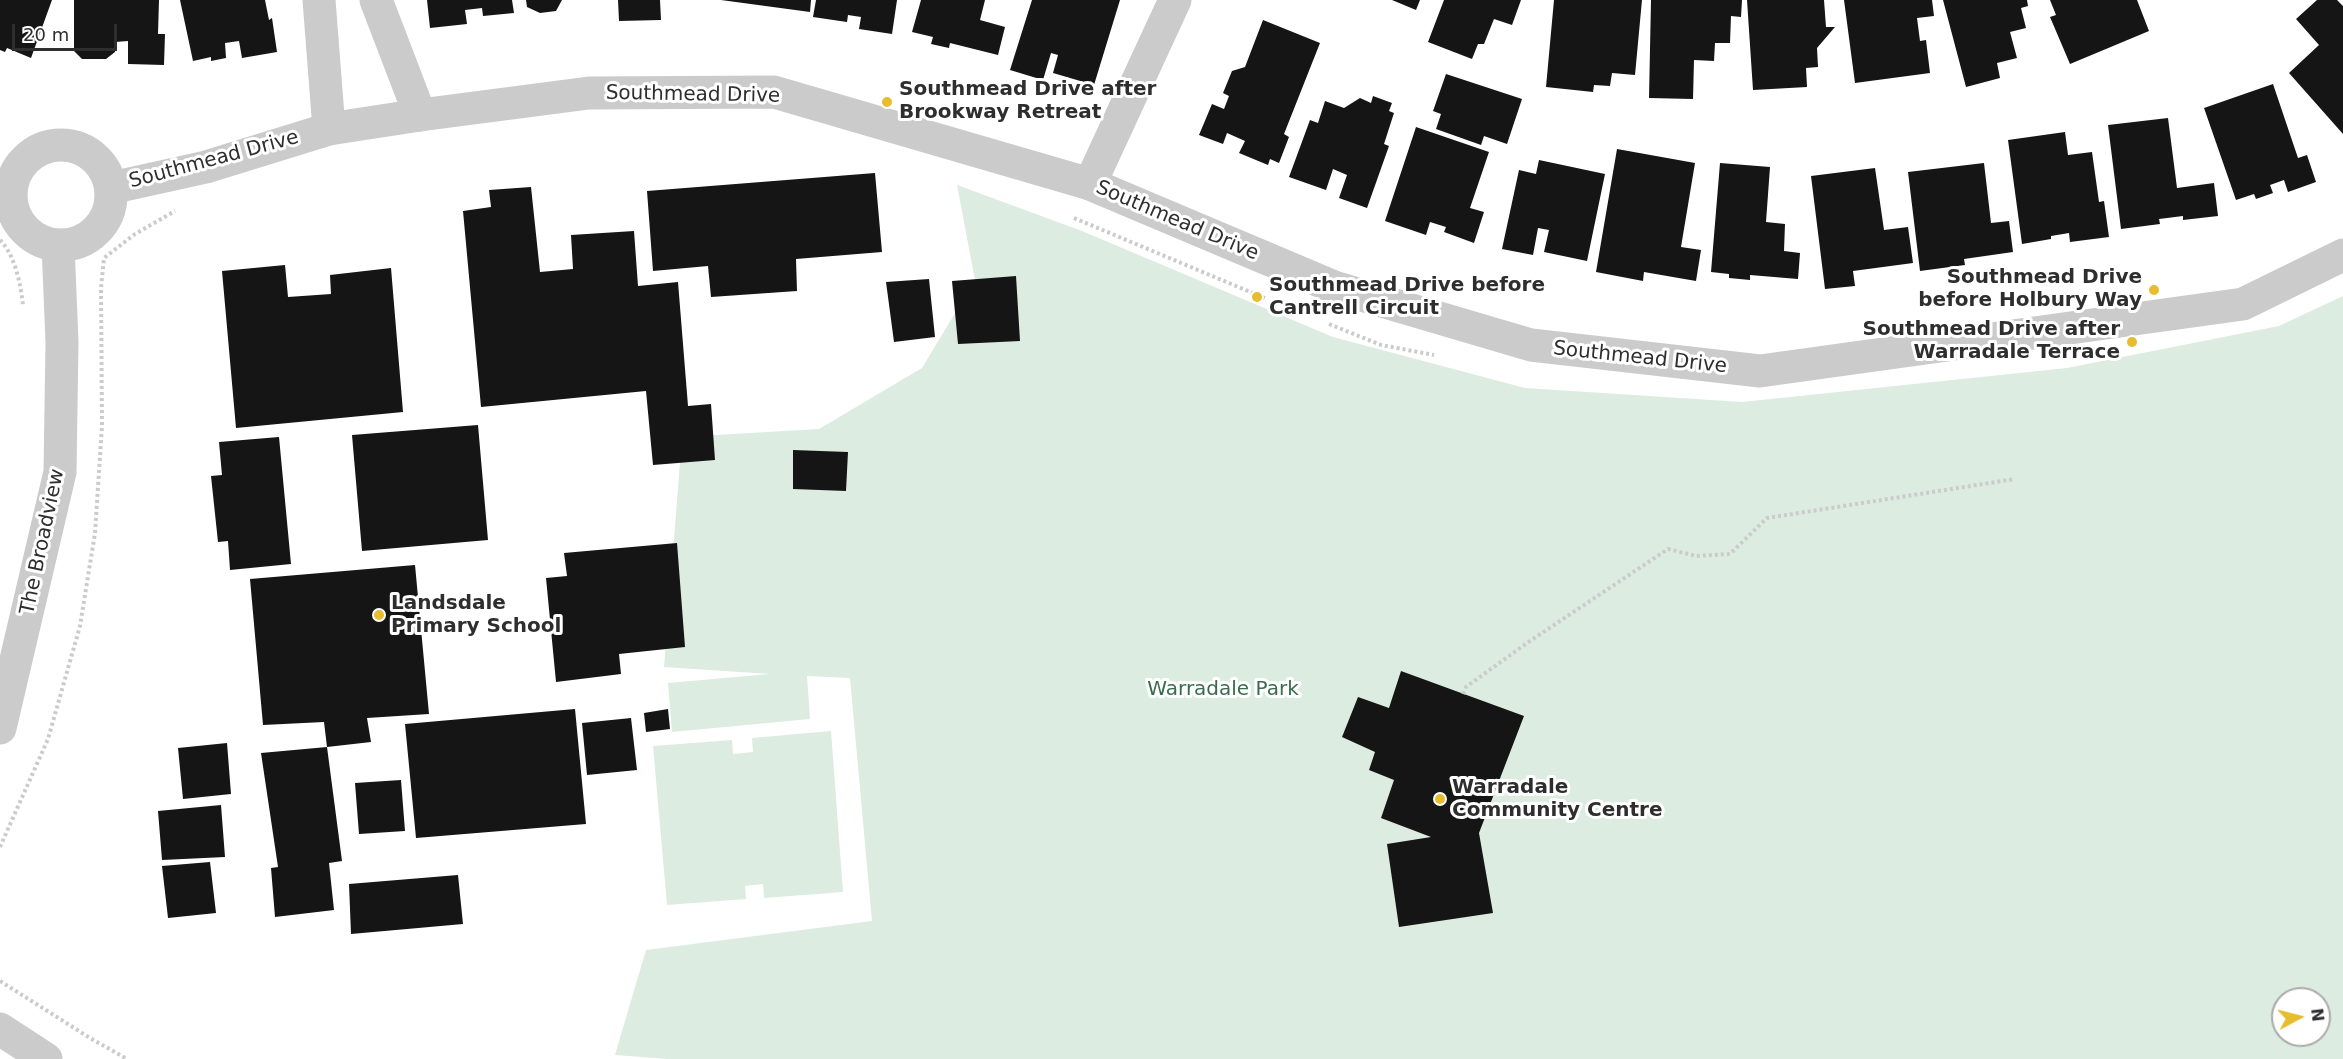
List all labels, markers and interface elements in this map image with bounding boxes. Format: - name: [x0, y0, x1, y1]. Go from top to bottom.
- scale bar: [15, 12, 120, 50]
- text: 20 m: [23, 24, 69, 45]
- place label: Southmead Drive after Brookway Retreat: [899, 78, 1156, 125]
- street label: Southmead Drive: [606, 81, 780, 109]
- marker: Southmead Drive after Brookway Retreat: [880, 95, 894, 109]
- street label: Southmead Drive: [127, 126, 301, 194]
- street label: Southmead Drive: [1092, 176, 1262, 266]
- place label: Southmead Drive before Holbury Way: [1918, 266, 2142, 313]
- place label: Southmead Drive before Cantrell Circuit: [1269, 274, 1545, 321]
- marker: Southmead Drive before Holbury Way: [2147, 283, 2161, 297]
- marker: Southmead Drive before Cantrell Circuit: [1250, 290, 1264, 304]
- place label: Southmead Drive after Warradale Terrace: [1863, 318, 2120, 365]
- marker: Southmead Drive after Warradale Terrace: [2125, 335, 2139, 349]
- street label: Southmead Drive: [1552, 337, 1728, 379]
- street label: The Broadview: [16, 467, 70, 617]
- place label: Landsdale Primary School: [391, 592, 561, 639]
- marker: Landsdale Primary School: [372, 608, 386, 622]
- park label: Warradale Park: [1147, 678, 1299, 702]
- place label: Warradale Community Centre: [1452, 776, 1662, 823]
- marker: Warradale Community Centre: [1433, 792, 1447, 806]
- north arrow: [2271, 987, 2331, 1047]
- text: N: [2307, 1007, 2328, 1023]

